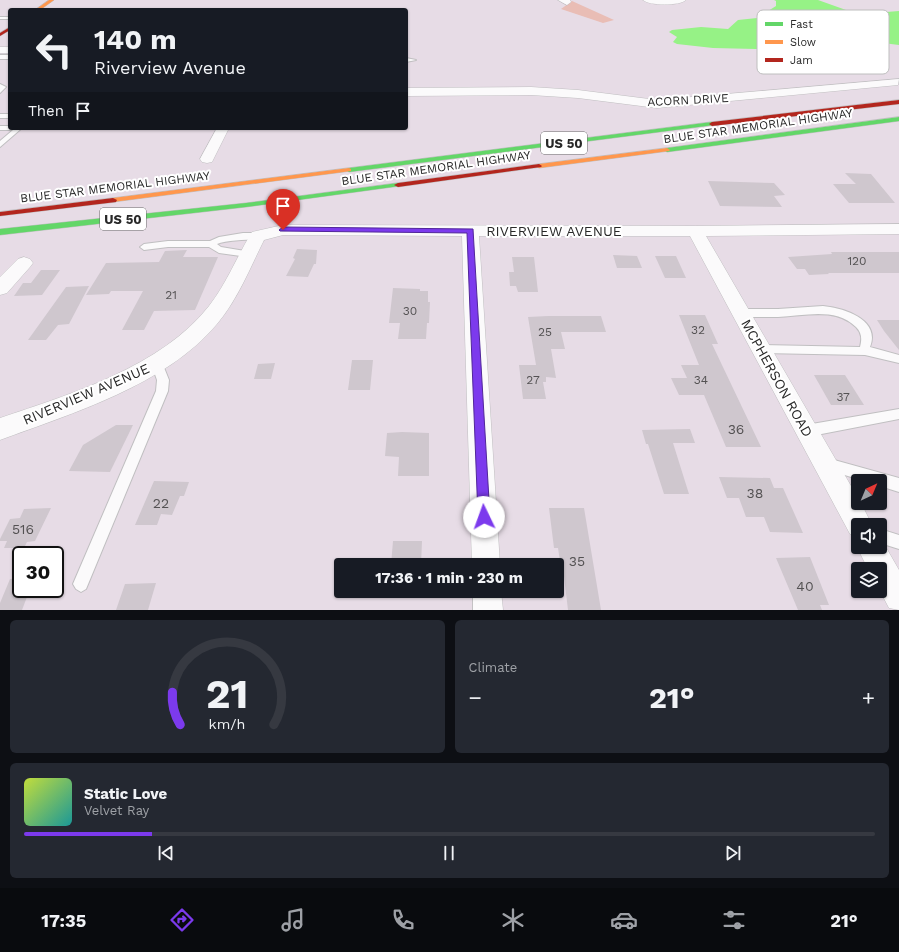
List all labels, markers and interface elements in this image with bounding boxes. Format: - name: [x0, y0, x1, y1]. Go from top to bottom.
- legend: [757, 10, 889, 74]
- text: Fast: [790, 18, 813, 31]
- text: 140 m: [94, 23, 177, 56]
- icon: left: [28, 24, 80, 76]
- text: Slow: [790, 36, 816, 49]
- text: Jam: [790, 54, 813, 67]
- text: Riverview Avenue: [94, 57, 246, 78]
- street label: ACORN DRIVE: [647, 91, 729, 109]
- icon: arrive: [72, 100, 94, 122]
- text: Then: [28, 102, 64, 120]
- street label: BLUE STAR MEMORIAL HIGHWAY: [662, 106, 854, 146]
- road number: US 50: [541, 132, 587, 154]
- street label: BLUE STAR MEMORIAL HIGHWAY: [340, 148, 532, 188]
- street label: BLUE STAR MEMORIAL HIGHWAY: [19, 168, 211, 206]
- pin: [266, 189, 300, 230]
- icon: arrive: [272, 195, 294, 217]
- road number: US 50: [100, 208, 146, 230]
- street label: RIVERVIEW AVENUE: [486, 223, 622, 239]
- house number: 120: [847, 254, 867, 268]
- house number: 21: [165, 288, 177, 302]
- house number: 30: [403, 304, 417, 318]
- street label: MCPHERSON ROAD: [738, 316, 816, 440]
- house number: 32: [691, 323, 705, 337]
- house number: 25: [538, 325, 552, 339]
- street label: RIVERVIEW AVENUE: [20, 360, 152, 428]
- house number: 27: [526, 373, 540, 387]
- house number: 34: [694, 373, 708, 387]
- house number: 37: [836, 390, 850, 404]
- house number: 36: [728, 421, 744, 437]
- north arrow: [851, 474, 887, 510]
- map controls: [851, 474, 887, 598]
- house number: 38: [747, 485, 763, 501]
- house number: 22: [153, 495, 169, 511]
- position arrow: [463, 496, 505, 538]
- button: sound: [851, 518, 887, 554]
- house number: 516: [12, 521, 34, 537]
- speed limit sign: 30: [12, 546, 64, 598]
- house number: 35: [569, 553, 585, 569]
- button: layers: [851, 562, 887, 598]
- text: 17:36 · 1 min · 230 m: [375, 569, 523, 587]
- house number: 40: [796, 578, 814, 594]
- text: Climate: [469, 660, 517, 675]
- text: 21: [206, 668, 249, 717]
- text: 21°: [649, 680, 695, 715]
- text: −: [469, 685, 482, 710]
- text: +: [862, 685, 875, 710]
- text: km/h: [209, 715, 246, 731]
- text: Static Love: [84, 785, 167, 803]
- text: Velvet Ray: [84, 803, 149, 818]
- icon: previous: [155, 842, 177, 864]
- icon: pause: [438, 842, 460, 864]
- icon: next: [722, 842, 744, 864]
- icon: directions: [168, 906, 196, 934]
- icon: music: [279, 906, 307, 934]
- icon: phone: [389, 906, 417, 934]
- icon: climate: [499, 906, 527, 934]
- icon: car: [610, 906, 638, 934]
- icon: filters: [720, 906, 748, 934]
- text: 17:35: [41, 910, 86, 931]
- text: 21°: [830, 910, 858, 931]

